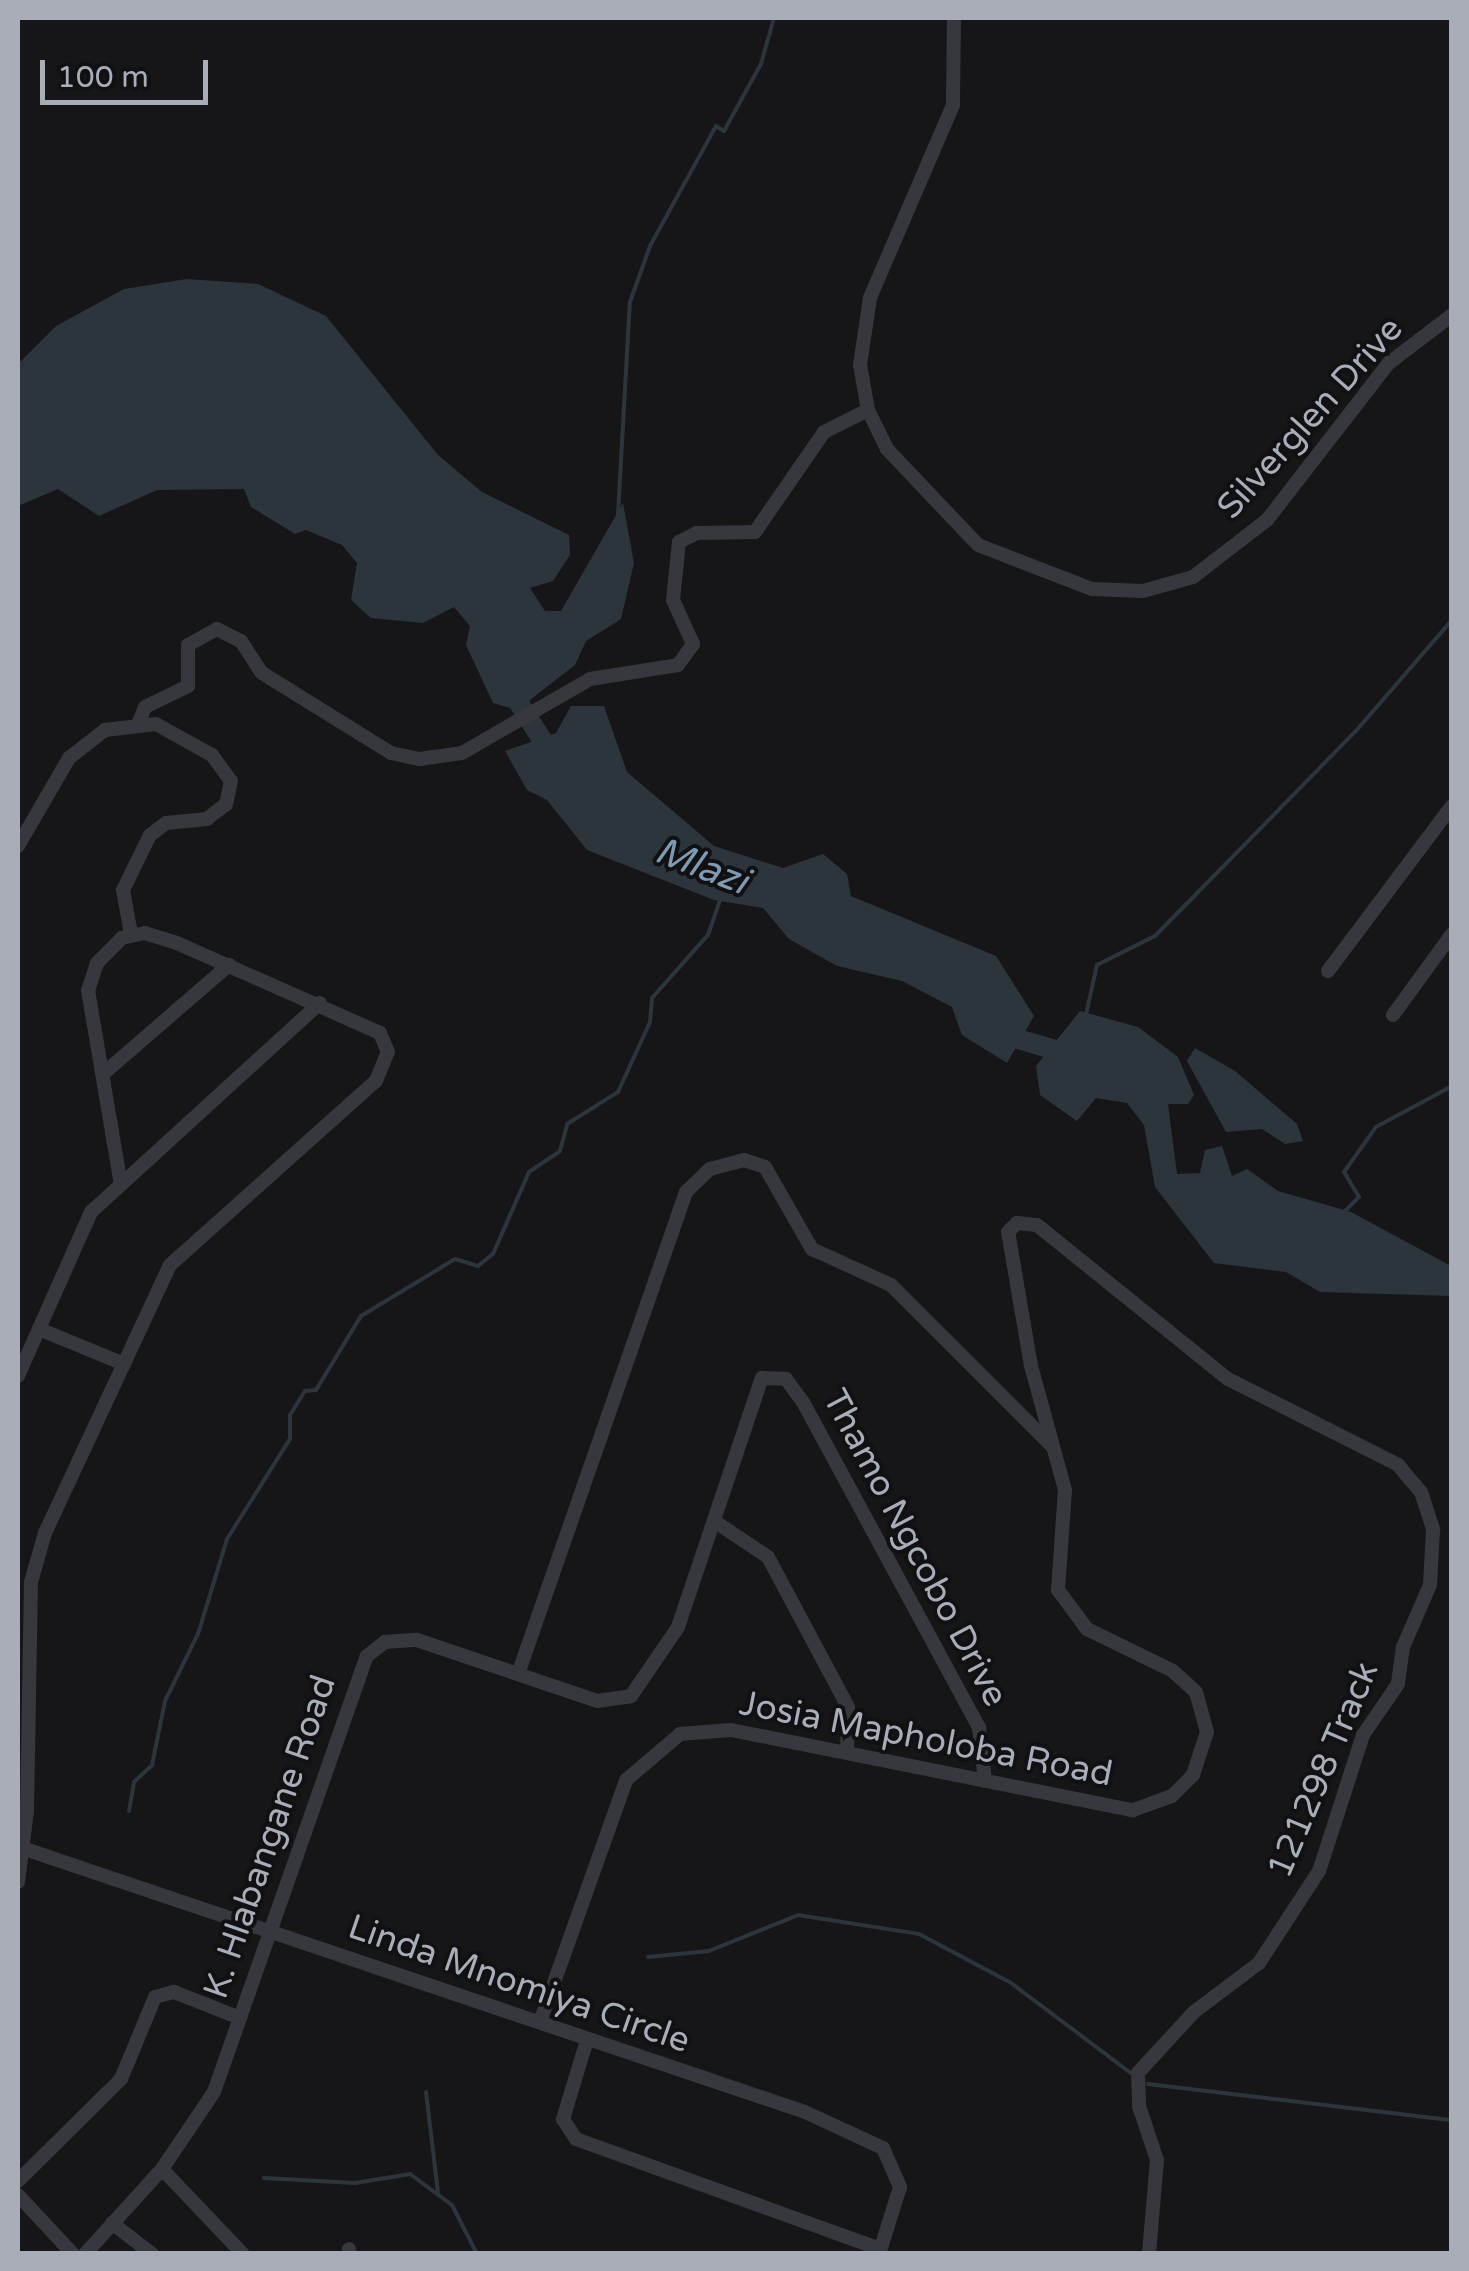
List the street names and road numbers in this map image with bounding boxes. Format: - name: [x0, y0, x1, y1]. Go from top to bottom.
- street label: Silverglen Drive: [1208, 308, 1412, 528]
- street label: Thamo Ngcobo Drive: [814, 1382, 1016, 1714]
- street label: 121298 Track: [1259, 1655, 1387, 1885]
- street label: K. Hlabangane Road: [195, 1670, 345, 2004]
- street label: Josia Mapholoba Road: [736, 1682, 1116, 1796]
- street label: Linda Mnomiya Circle: [343, 1906, 695, 2062]

